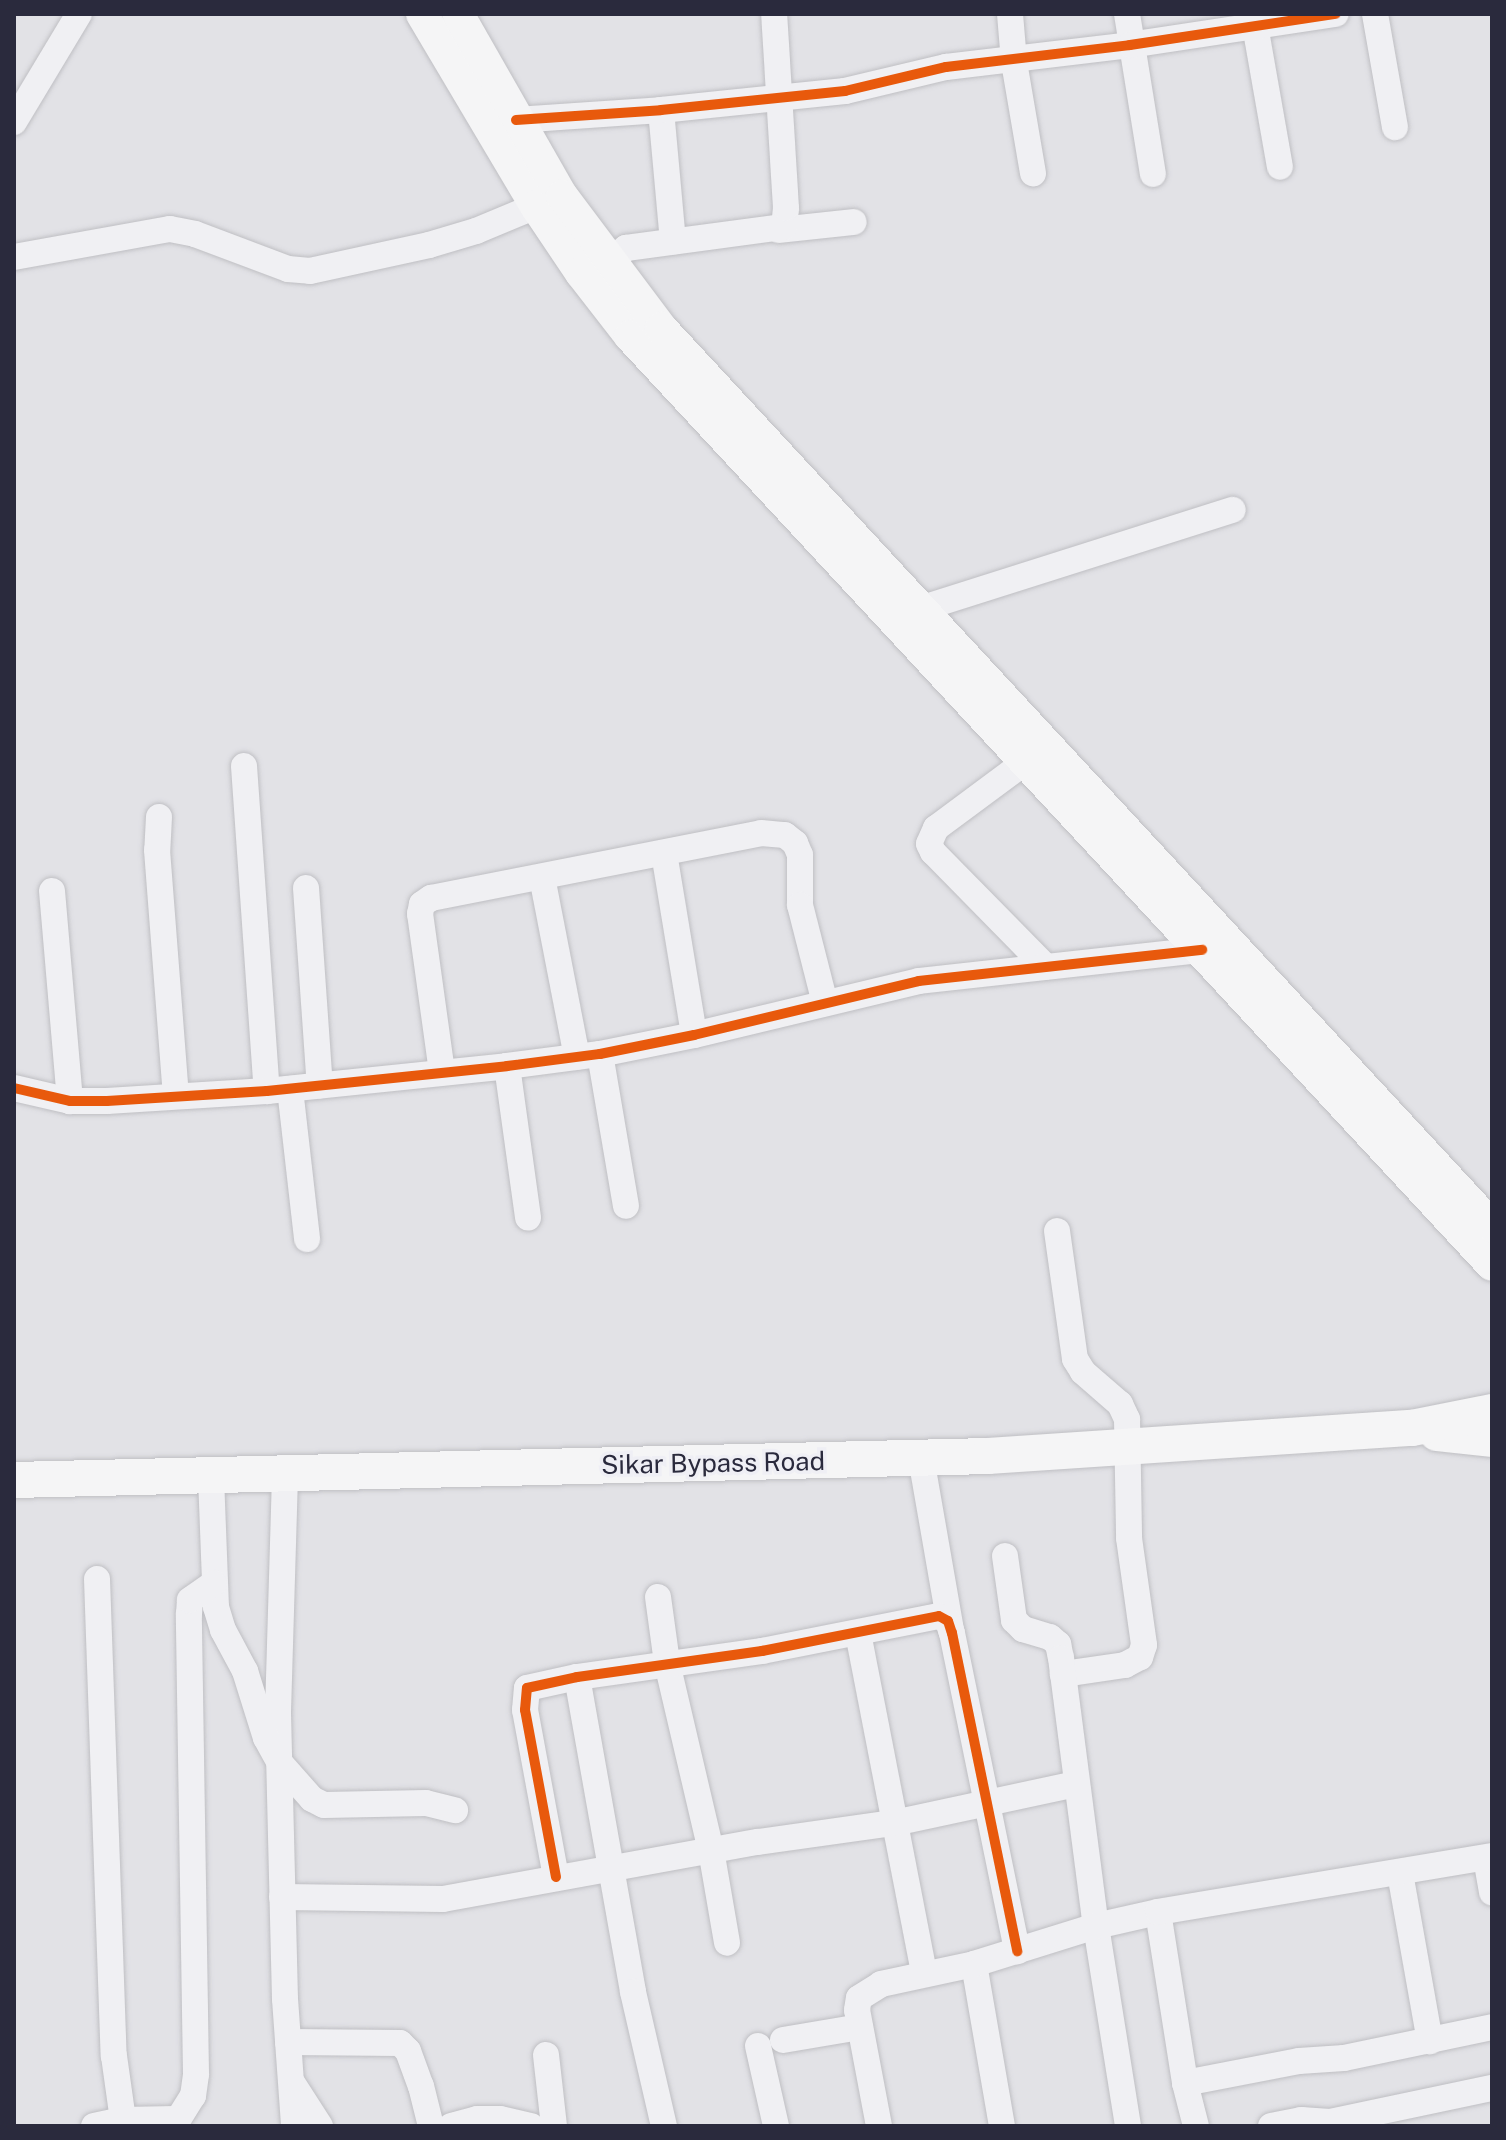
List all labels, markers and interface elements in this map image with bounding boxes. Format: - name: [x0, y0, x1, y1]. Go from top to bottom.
- street label: Sikar Bypass Road: [601, 1445, 825, 1481]

